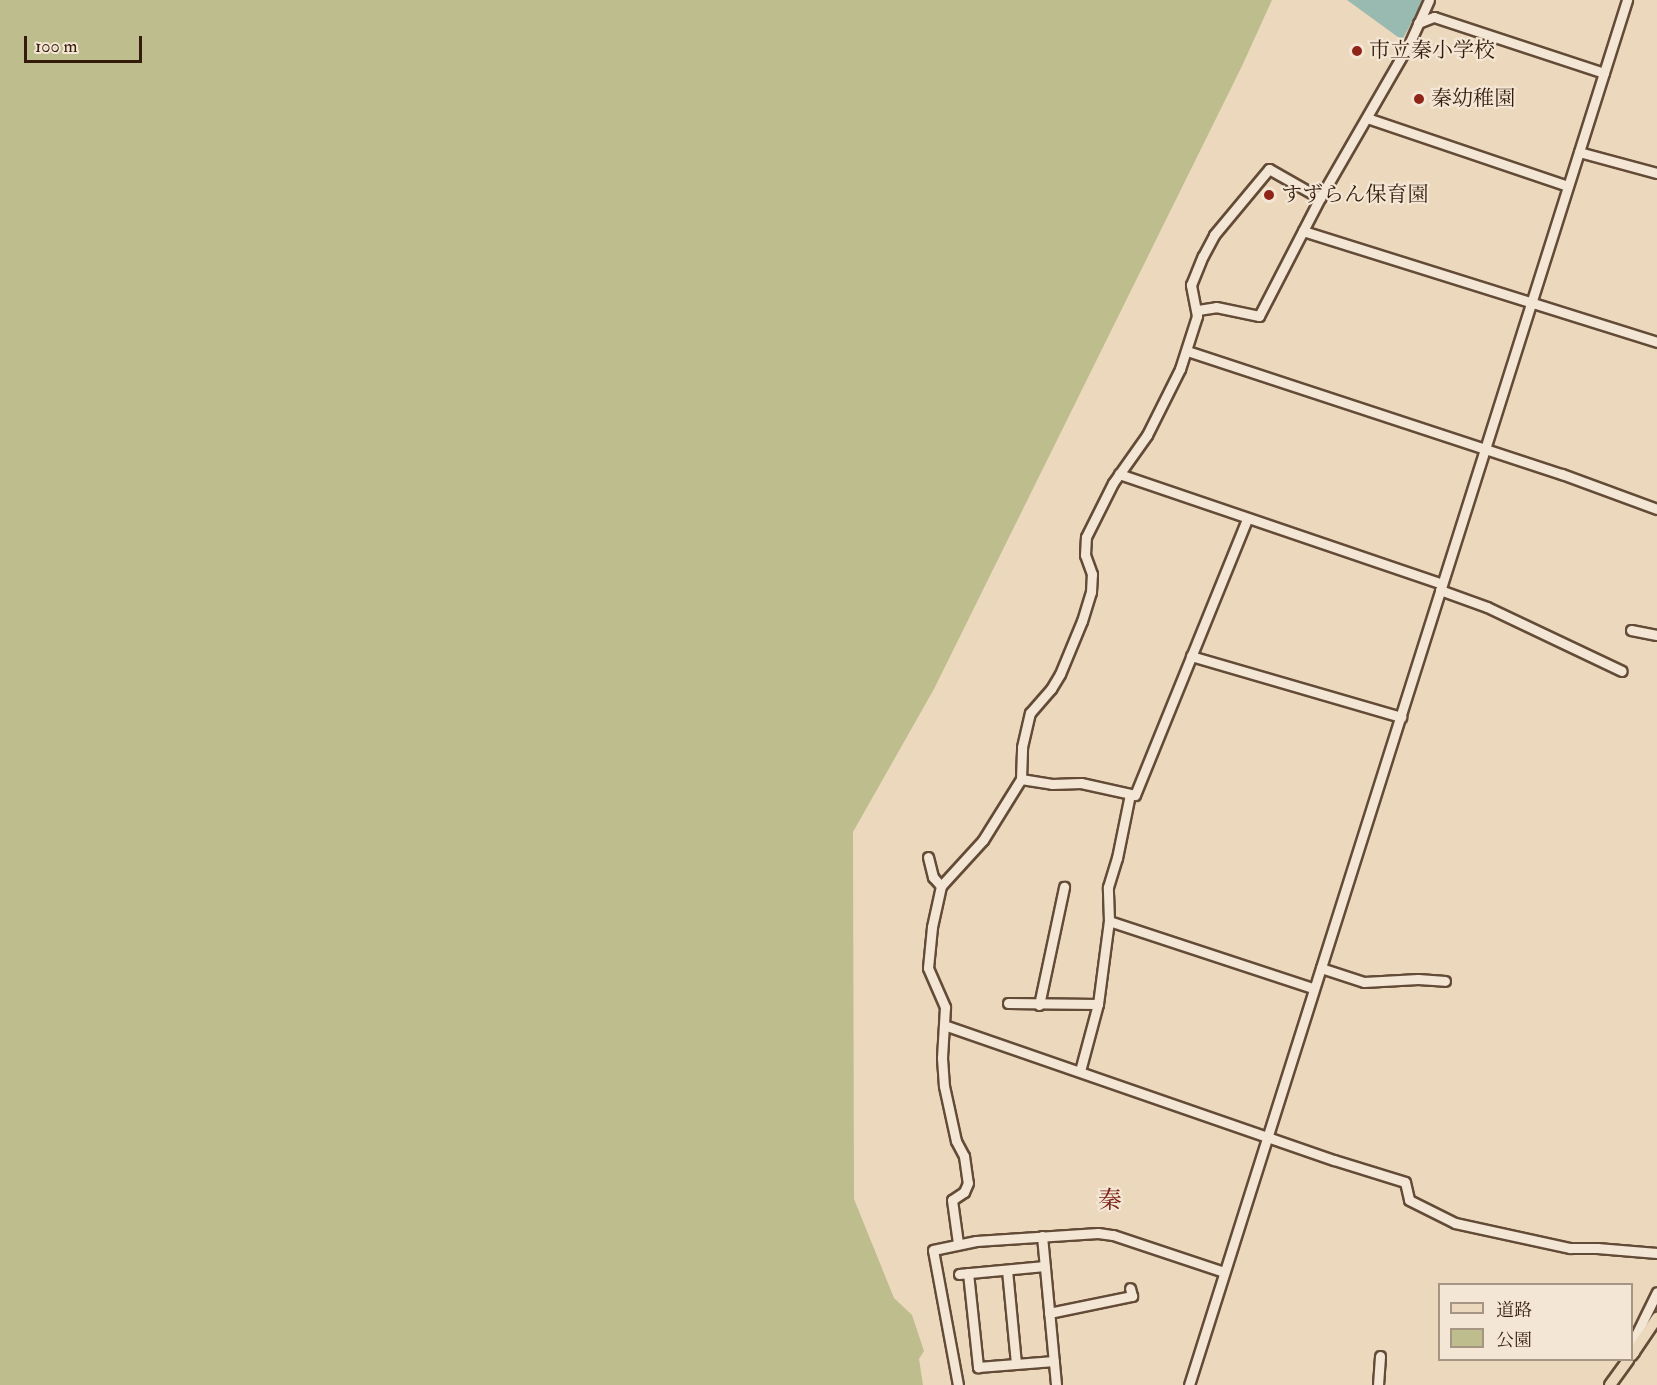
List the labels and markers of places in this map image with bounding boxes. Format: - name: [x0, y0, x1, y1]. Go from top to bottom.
- place label: 市立秦小学校: [1369, 38, 1495, 64]
- marker: 市立秦小学校: [1350, 44, 1364, 58]
- place label: 秦幼稚園: [1431, 86, 1515, 112]
- marker: 秦幼稚園: [1412, 92, 1426, 106]
- place label: すずらん保育園: [1281, 182, 1428, 208]
- marker: すずらん保育園: [1262, 188, 1276, 202]

